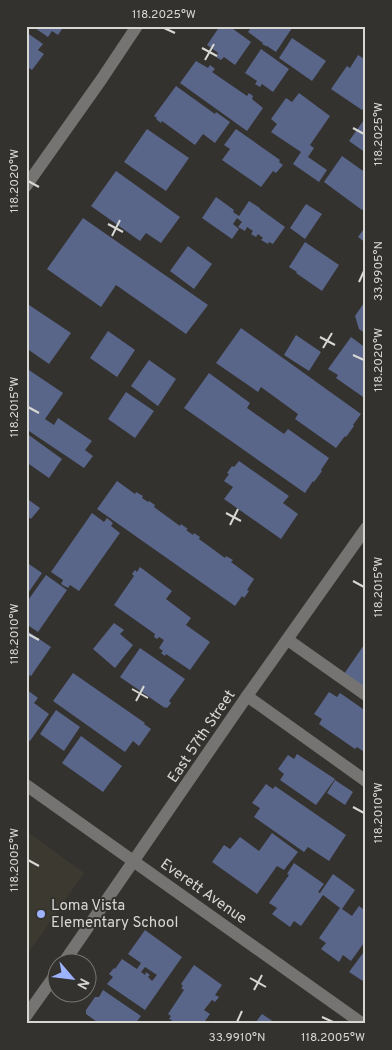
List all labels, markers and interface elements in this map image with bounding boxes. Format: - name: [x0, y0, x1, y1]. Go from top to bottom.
- text: 118.2025°W: [132, 7, 196, 23]
- text: 118.2025°W: [371, 102, 387, 166]
- text: 118.2020°W: [7, 149, 23, 213]
- text: 33.9905°N: [371, 241, 387, 301]
- text: 118.2020°W: [371, 328, 387, 392]
- text: 118.2015°W: [7, 377, 23, 437]
- text: 118.2015°W: [371, 557, 387, 617]
- text: 118.2010°W: [7, 603, 23, 665]
- street label: East 57th Street: [164, 687, 240, 787]
- text: 118.2010°W: [371, 782, 387, 844]
- text: 118.2005°W: [7, 828, 23, 892]
- street label: Everett Avenue: [156, 855, 250, 929]
- place label: Loma Vista Elementary School: [51, 897, 178, 933]
- marker: Loma Vista Elementary School: [35, 908, 47, 920]
- north arrow: [48, 952, 98, 1002]
- text: N: [72, 975, 92, 992]
- text: 33.9910°N: [208, 1030, 266, 1046]
- text: 118.2005°W: [301, 1030, 365, 1046]

